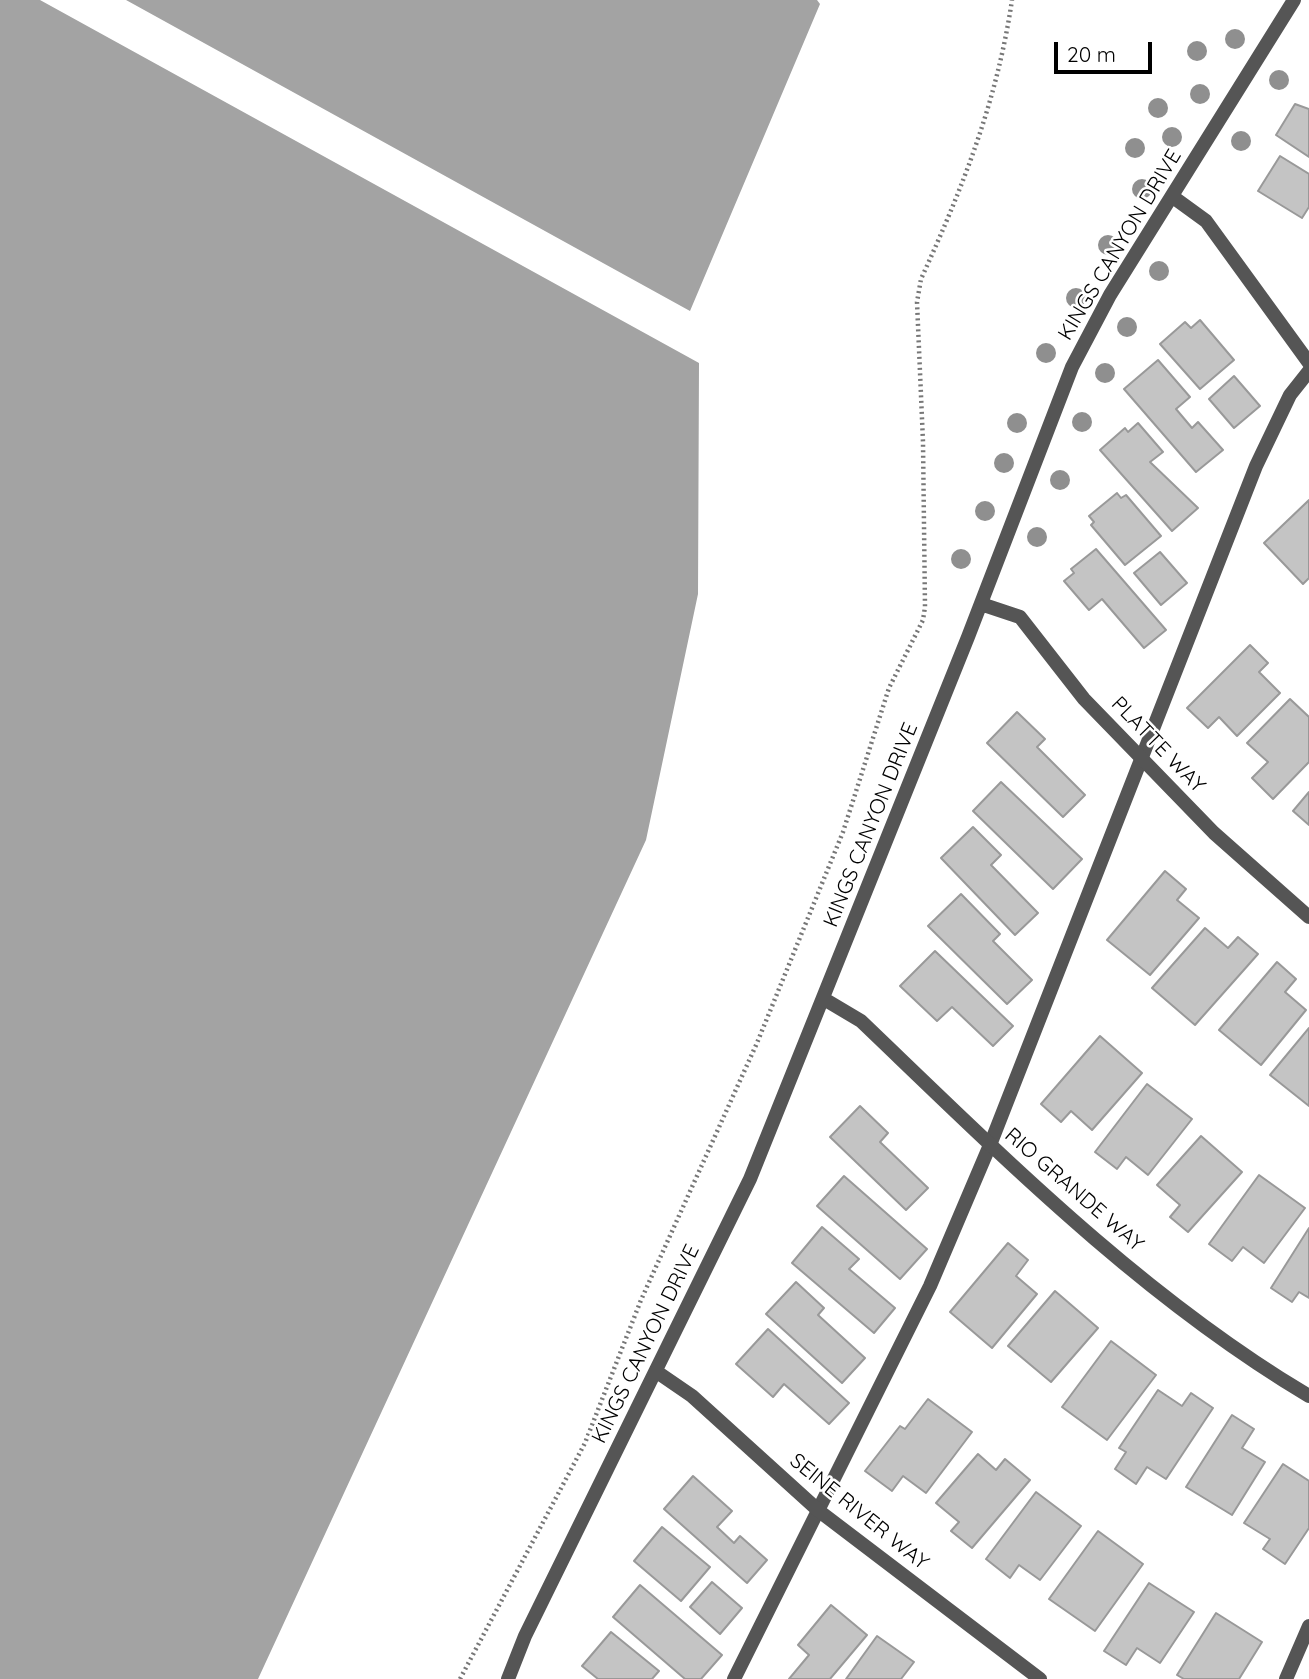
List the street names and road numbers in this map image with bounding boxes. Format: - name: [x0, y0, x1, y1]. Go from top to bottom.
- street label: KINGS CANYON DRIVE: [1053, 145, 1187, 345]
- street label: PLATTE WAY: [1106, 692, 1210, 798]
- street label: KINGS CANYON DRIVE: [818, 719, 924, 931]
- street label: RIO GRANDE WAY: [999, 1123, 1149, 1257]
- street label: KINGS CANYON DRIVE: [587, 1240, 705, 1448]
- street label: SEINE RIVER WAY: [785, 1448, 933, 1576]

